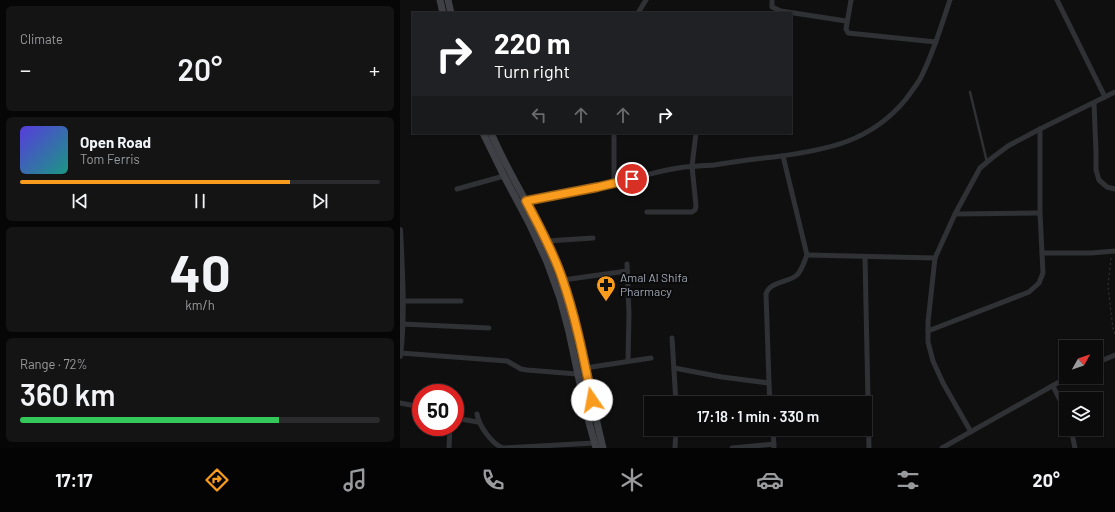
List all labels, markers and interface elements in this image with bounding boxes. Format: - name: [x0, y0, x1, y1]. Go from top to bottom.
- text: 220 m: [494, 26, 570, 60]
- icon: right: [428, 28, 480, 80]
- text: Climate: [20, 31, 63, 47]
- text: 20°: [178, 51, 222, 87]
- text: −: [20, 56, 31, 82]
- text: +: [369, 56, 380, 82]
- text: Turn right: [494, 60, 570, 82]
- icon: left: [528, 104, 550, 126]
- icon: ahead: [570, 104, 592, 126]
- icon: ahead: [612, 104, 634, 126]
- icon: right: [654, 104, 676, 126]
- text: Open Road: [80, 133, 151, 151]
- text: Tom Ferris: [80, 151, 140, 167]
- pin: [615, 162, 649, 196]
- icon: arrive: [621, 168, 643, 190]
- icon: previous: [69, 190, 91, 212]
- icon: pause: [189, 190, 211, 212]
- icon: next: [309, 190, 331, 212]
- text: 40: [169, 240, 231, 302]
- place label: Amal Al Shifa Pharmacy: [620, 270, 688, 298]
- pharmacy icon: Amal Al Shifa Pharmacy: [595, 274, 617, 302]
- text: km/h: [185, 297, 215, 313]
- north arrow: [1059, 340, 1103, 384]
- map controls: [1059, 340, 1103, 436]
- text: Range · 72%: [20, 356, 88, 372]
- text: 360 km: [20, 376, 115, 412]
- position arrow: [571, 379, 613, 421]
- speed limit sign: 50: [412, 384, 464, 436]
- button: layers: [1059, 392, 1103, 436]
- text: 17:18 · 1 min · 330 m: [697, 407, 819, 425]
- icon: directions: [203, 466, 231, 494]
- icon: music: [341, 466, 369, 494]
- icon: phone: [479, 466, 507, 494]
- icon: climate: [618, 466, 646, 494]
- icon: car: [756, 466, 784, 494]
- icon: filters: [894, 466, 922, 494]
- text: 17:17: [55, 469, 92, 491]
- text: 20°: [1033, 469, 1060, 491]

